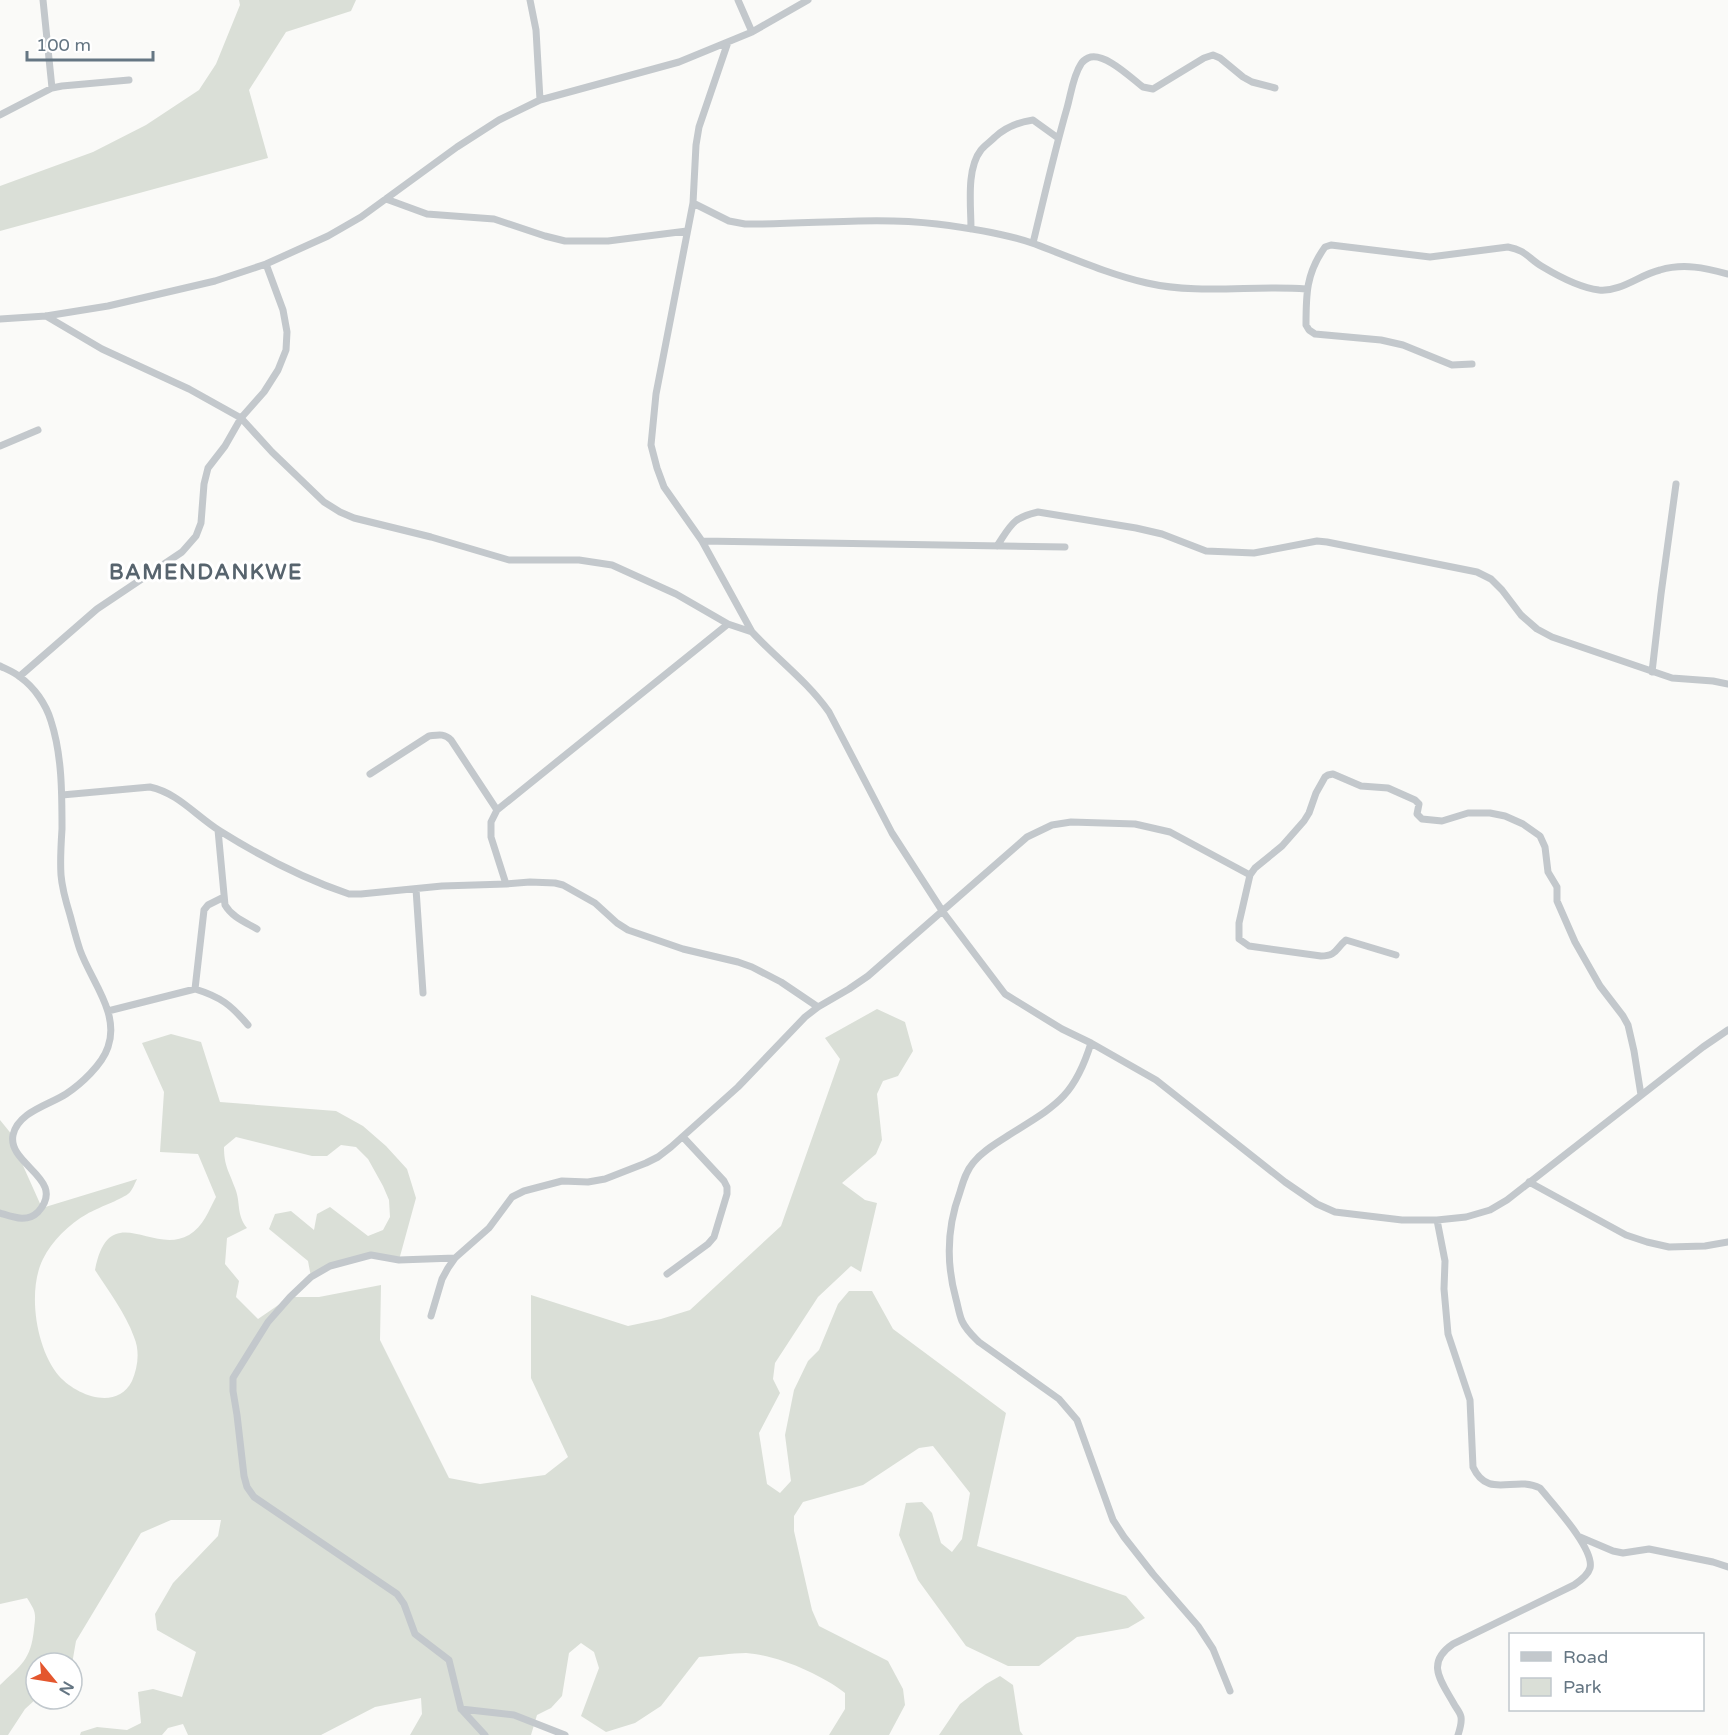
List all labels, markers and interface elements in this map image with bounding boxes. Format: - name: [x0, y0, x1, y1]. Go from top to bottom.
- scale bar: [27, 24, 153, 62]
- text: 100 m: [36, 34, 91, 56]
- district label: BAMENDANKWE: [109, 560, 303, 585]
- legend: [1509, 1633, 1704, 1711]
- text: Road: [1563, 1646, 1608, 1668]
- north arrow: [24, 1651, 84, 1711]
- text: Park: [1563, 1676, 1602, 1698]
- text: N: [54, 1677, 78, 1699]

